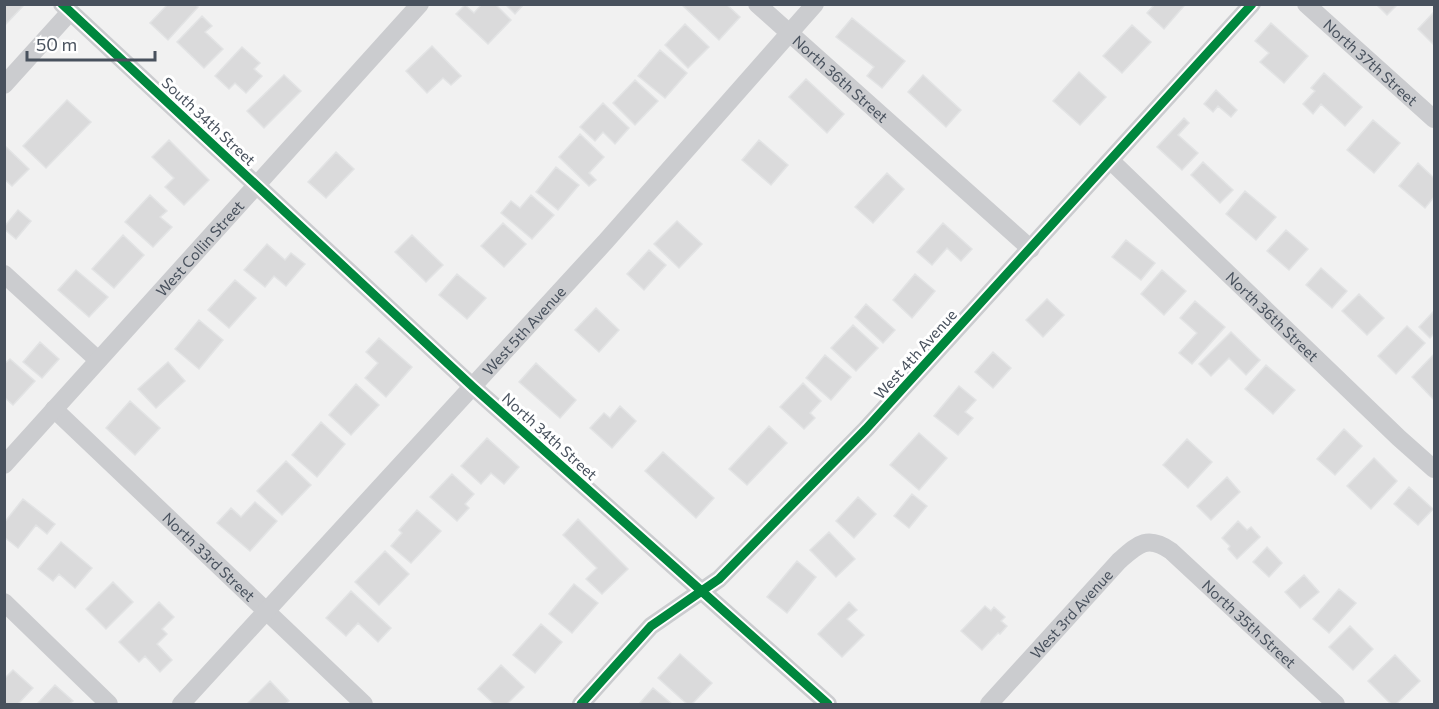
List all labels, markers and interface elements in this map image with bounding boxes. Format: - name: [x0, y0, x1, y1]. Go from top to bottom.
- street label: North 37th Street: [1320, 15, 1422, 109]
- scale bar: [27, 24, 154, 62]
- street label: North 36th Street: [789, 31, 892, 126]
- text: 50 m: [36, 33, 77, 55]
- street label: South 34th Street: [158, 73, 260, 169]
- street label: West Collin Street: [152, 197, 247, 300]
- street label: North 36th Street: [1222, 268, 1323, 365]
- street label: West 5th Avenue: [479, 282, 569, 379]
- street label: West 4th Avenue: [870, 305, 960, 403]
- street label: North 34th Street: [499, 389, 601, 483]
- street label: North 33rd Street: [159, 508, 259, 605]
- street label: West 3rd Avenue: [1026, 565, 1116, 662]
- street label: North 35th Street: [1199, 576, 1300, 671]

